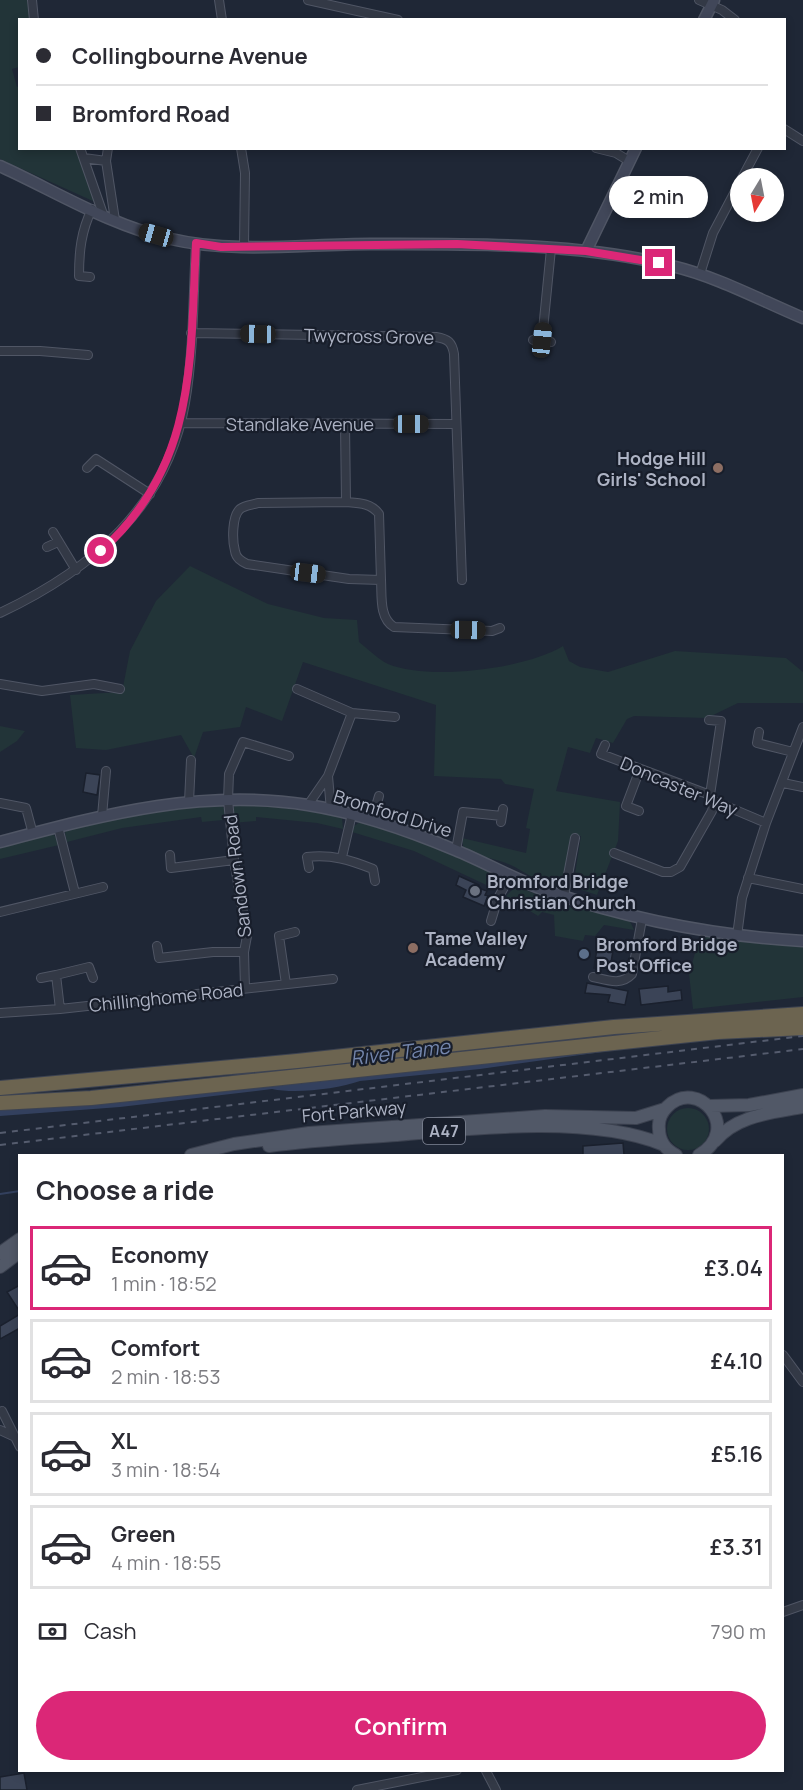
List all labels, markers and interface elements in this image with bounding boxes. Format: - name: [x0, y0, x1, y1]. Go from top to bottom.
- text: Collingbourne Avenue: [72, 41, 308, 71]
- text: Bromford Road: [72, 99, 230, 129]
- north arrow: [730, 168, 784, 222]
- map controls: [730, 168, 784, 222]
- callout: 2 min: [610, 176, 708, 218]
- text: 2 min: [633, 183, 684, 210]
- car: [136, 221, 176, 249]
- route end: [645, 249, 672, 276]
- car: [531, 321, 553, 359]
- street label: Twycross Grove: [304, 323, 434, 349]
- car: [240, 325, 276, 343]
- street label: Standlake Avenue: [226, 412, 374, 436]
- car: [393, 415, 429, 433]
- place label: Hodge Hill Girls' School: [597, 446, 706, 491]
- marker: Hodge Hill Girls' School: [711, 461, 725, 475]
- route start: [87, 537, 114, 564]
- car: [289, 562, 327, 584]
- car: [450, 621, 486, 639]
- street label: Doncaster Way: [617, 750, 742, 822]
- street label: Bromford Drive: [331, 784, 455, 842]
- street label: Sandown Road: [218, 813, 256, 939]
- place label: Bromford Bridge Christian Church: [487, 869, 636, 914]
- marker: Bromford Bridge Christian Church: [468, 884, 482, 898]
- place label: Tame Valley Academy: [425, 926, 527, 971]
- place label: Bromford Bridge Post Office: [596, 932, 738, 977]
- marker: Tame Valley Academy: [406, 941, 420, 955]
- marker: Bromford Bridge Post Office: [577, 947, 591, 961]
- street label: Chillinghome Road: [88, 977, 244, 1017]
- water label: River Tame: [349, 1032, 453, 1072]
- street label: Fort Parkway: [301, 1094, 408, 1128]
- road number: A47: [423, 1118, 465, 1144]
- text: Choose a ride: [36, 1171, 214, 1208]
- text: Economy: [111, 1240, 209, 1270]
- icon: car: [39, 1241, 93, 1295]
- text: £3.04: [704, 1253, 763, 1283]
- text: 1 min · 18:52: [111, 1270, 217, 1297]
- text: Comfort: [111, 1333, 200, 1363]
- icon: car: [39, 1334, 93, 1388]
- text: £4.10: [711, 1346, 763, 1376]
- text: 2 min · 18:53: [111, 1363, 220, 1390]
- text: XL: [111, 1426, 137, 1456]
- icon: car: [39, 1427, 93, 1481]
- text: £5.16: [711, 1439, 763, 1469]
- text: 3 min · 18:54: [111, 1456, 221, 1483]
- text: Green: [111, 1519, 176, 1549]
- icon: car: [39, 1520, 93, 1574]
- text: £3.31: [710, 1532, 763, 1562]
- text: 4 min · 18:55: [111, 1549, 221, 1576]
- icon: cash: [36, 1615, 69, 1648]
- text: Cash: [84, 1616, 137, 1646]
- text: 790 m: [710, 1618, 766, 1645]
- button: Confirm: [36, 1691, 766, 1760]

